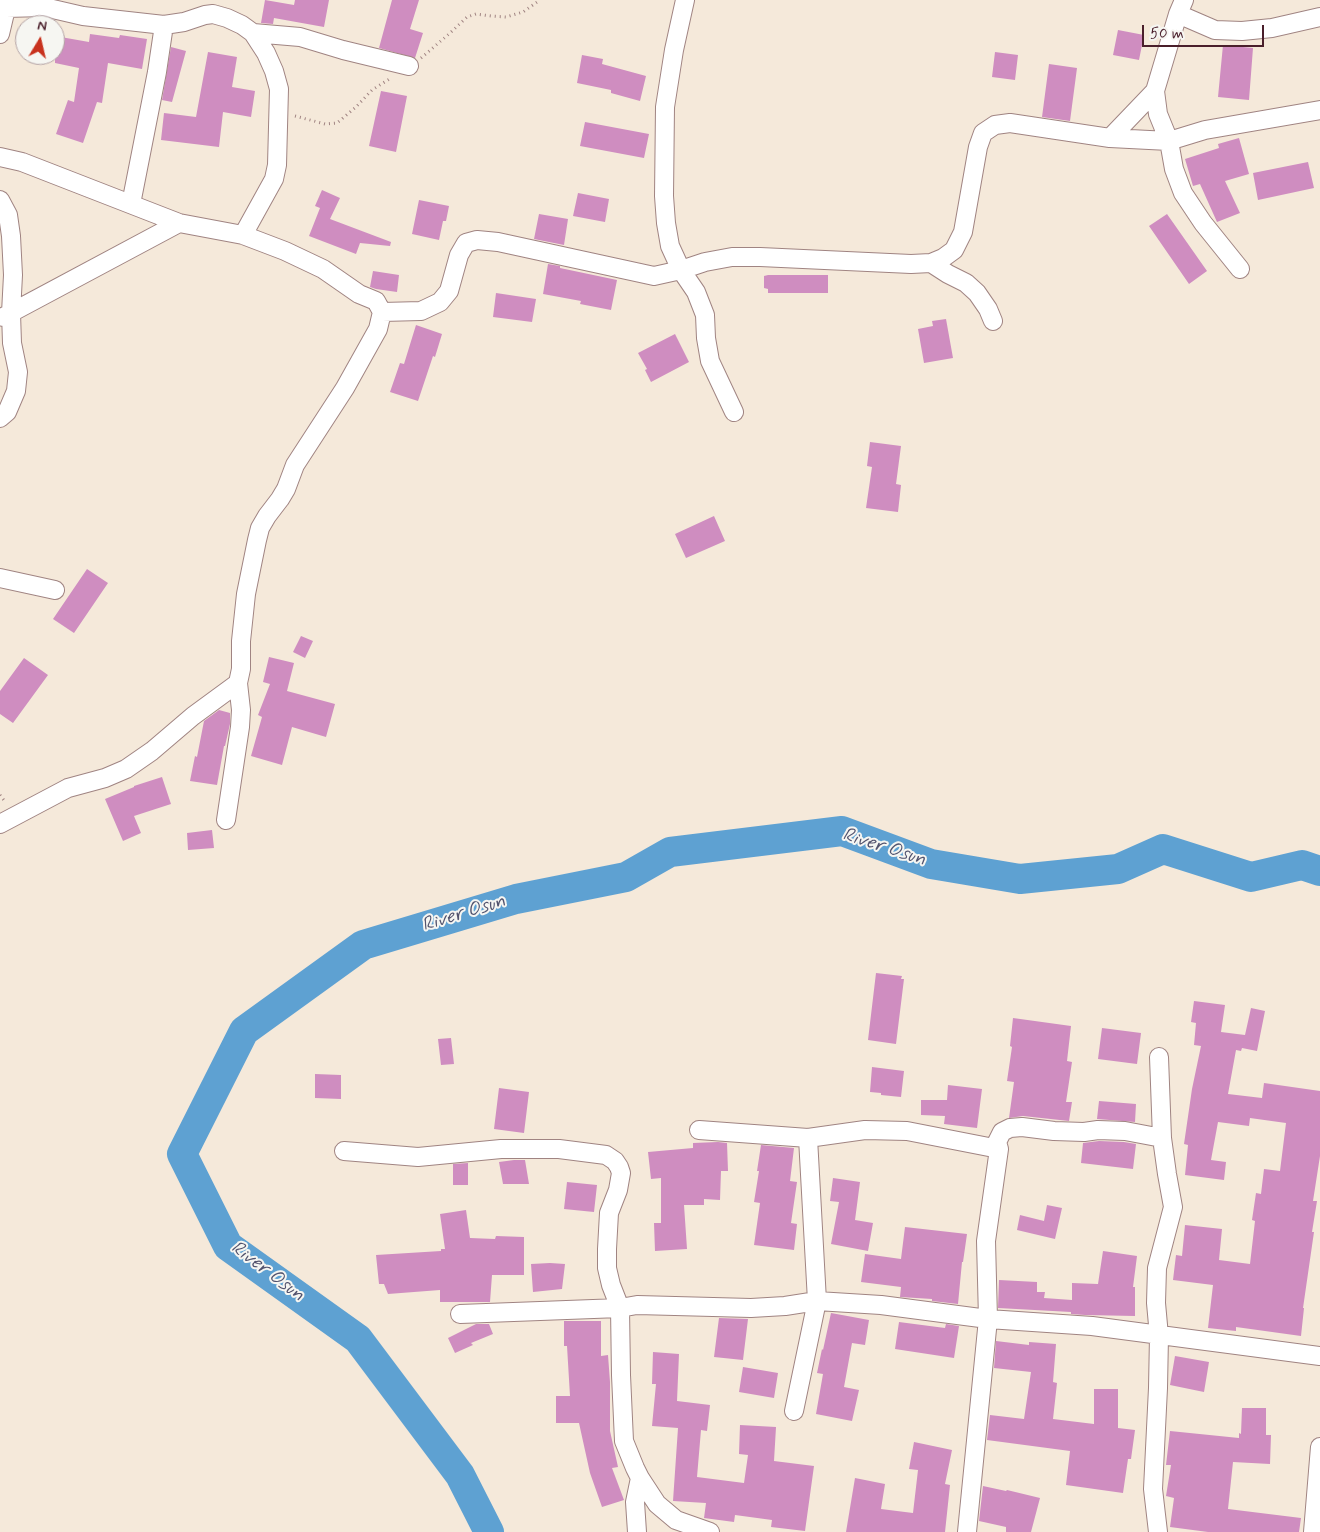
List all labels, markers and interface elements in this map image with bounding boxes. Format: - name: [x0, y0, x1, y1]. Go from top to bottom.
- north arrow: [15, 15, 65, 65]
- scale bar: [1145, 15, 1268, 47]
- text: N: [36, 17, 48, 36]
- text: 50 m: [1150, 24, 1184, 44]
- water label: River Osun: [840, 824, 928, 872]
- water label: River Osun: [420, 891, 508, 937]
- water label: River Osun: [226, 1237, 308, 1307]

